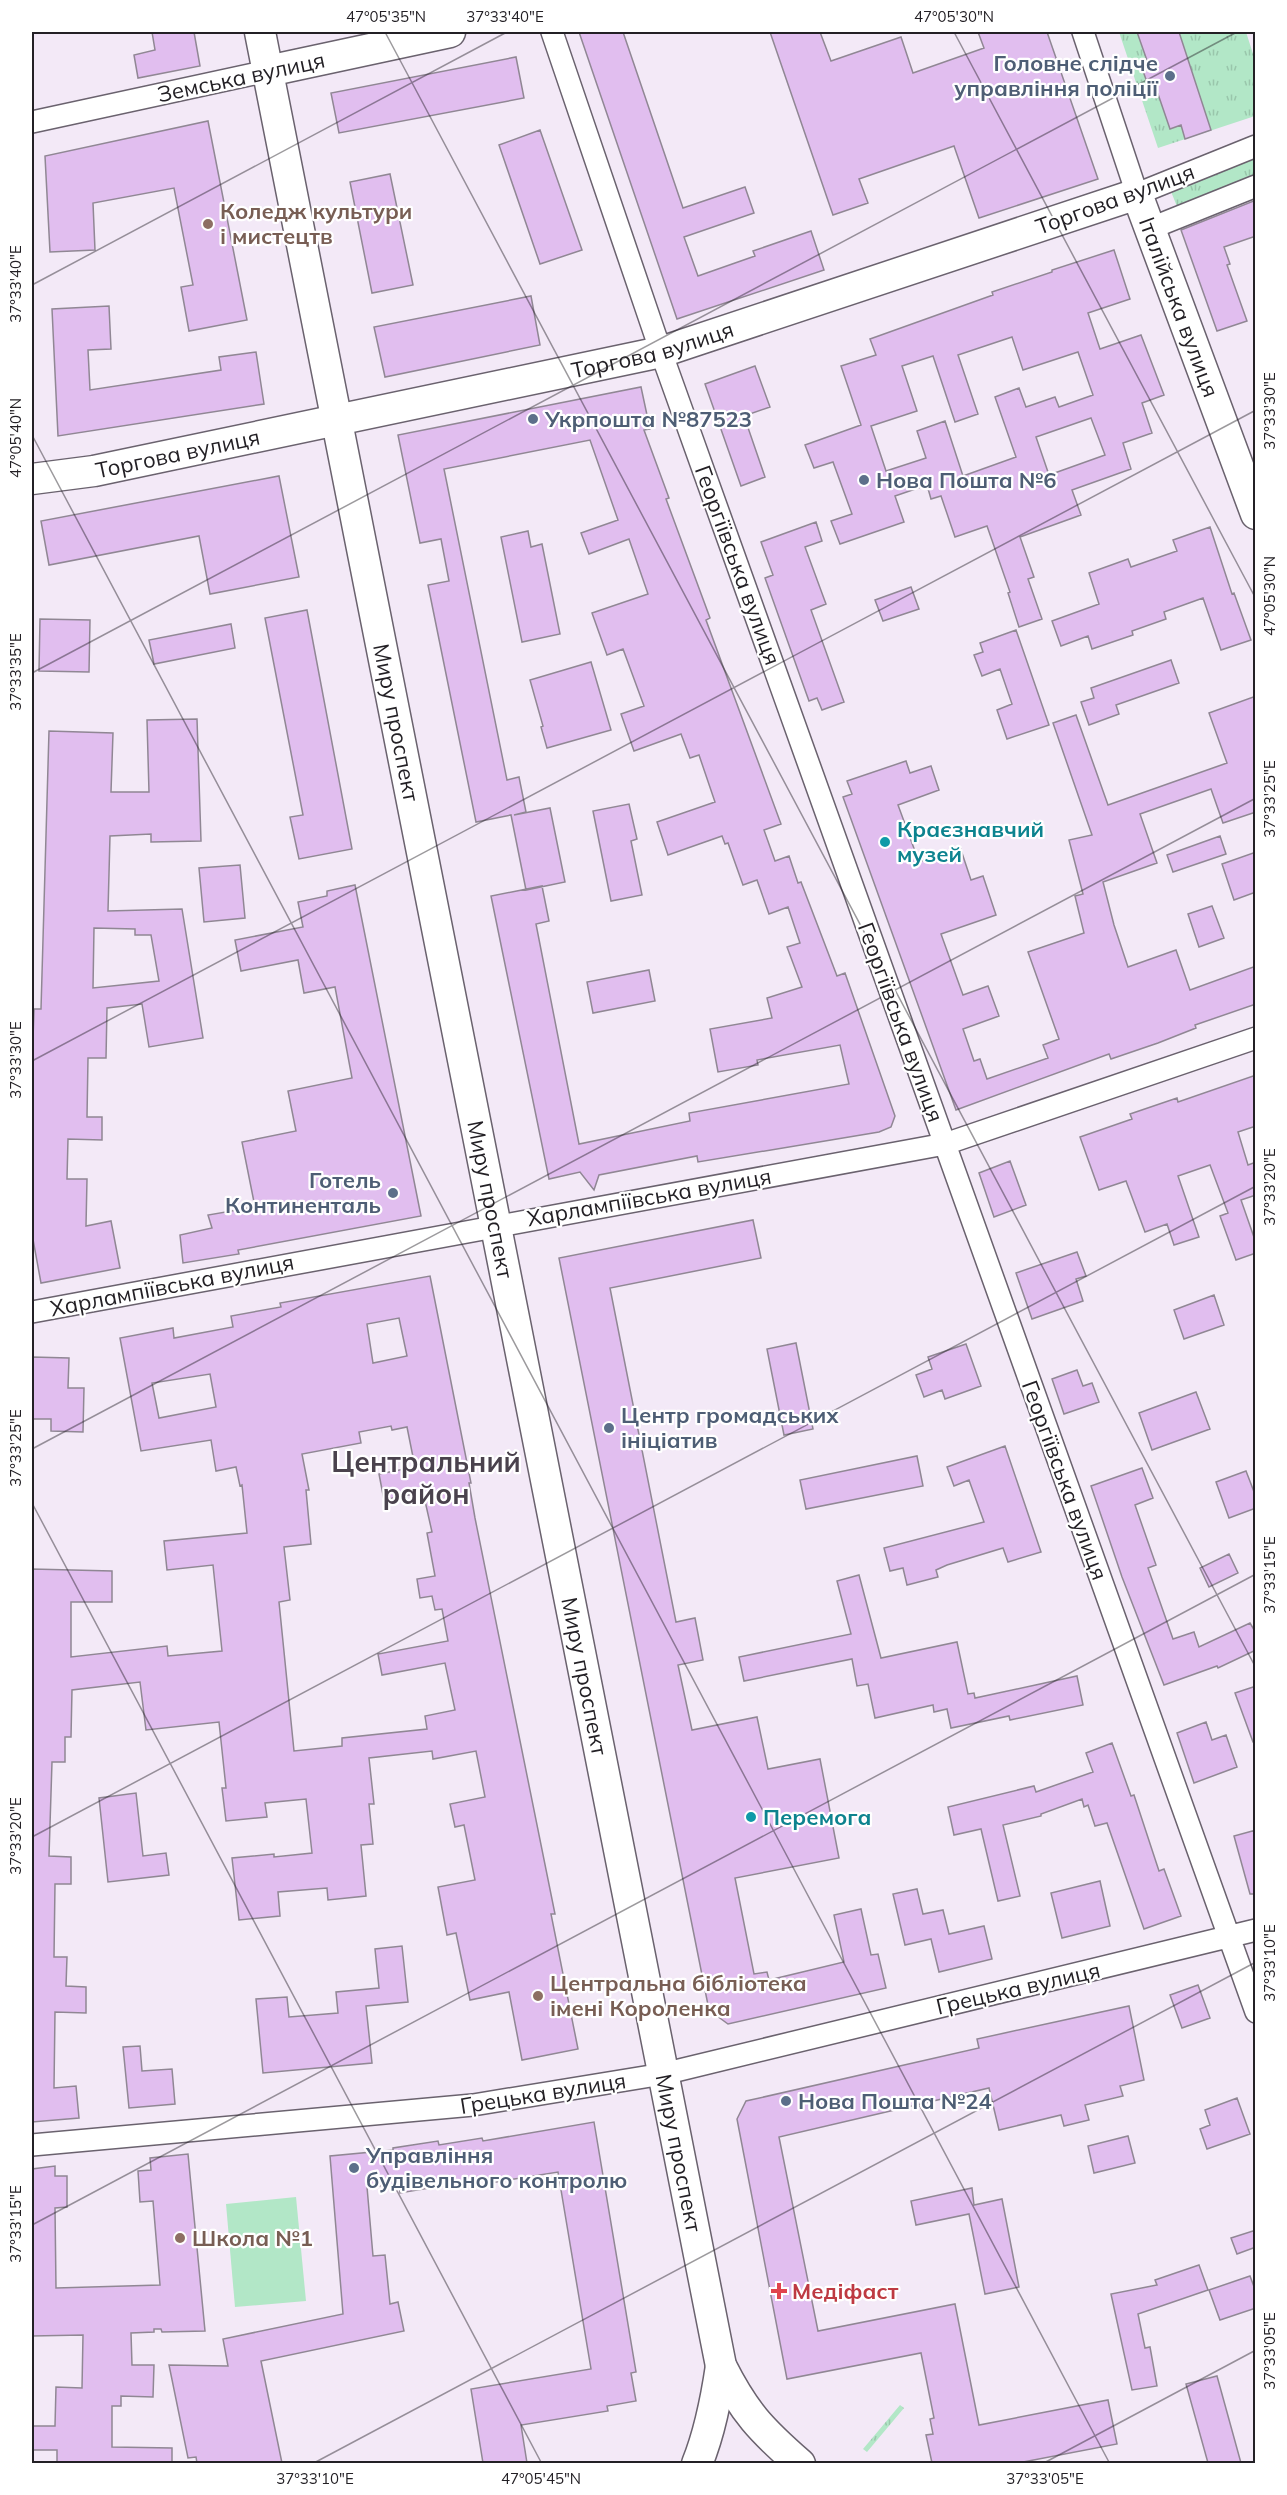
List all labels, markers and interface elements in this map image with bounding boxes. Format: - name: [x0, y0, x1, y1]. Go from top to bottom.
- text: 47°05'35"N: [346, 7, 426, 26]
- text: 37°33'40"E: [466, 7, 544, 26]
- text: 47°05'30"N: [914, 7, 994, 26]
- street label: Земська вулиця: [155, 46, 327, 108]
- place label: Головне слідче управління поліції: [954, 49, 1159, 102]
- marker: Головне слідче управління поліції: [1163, 69, 1177, 83]
- street label: Торгова вулиця: [1032, 157, 1198, 241]
- place label: Коледж культури і мистецтв: [220, 197, 412, 250]
- street label: Італійська вулиця: [1133, 213, 1225, 401]
- marker: Коледж культури і мистецтв: [201, 217, 215, 231]
- text: 37°33'40"E: [6, 245, 25, 323]
- street label: Торгова вулиця: [569, 315, 737, 384]
- text: 37°33'30"E: [1260, 372, 1279, 450]
- text: 47°05'40"N: [6, 398, 25, 478]
- place label: Укрпошта №87523: [544, 405, 752, 433]
- marker: Укрпошта №87523: [526, 412, 540, 426]
- street label: Торгова вулиця: [93, 423, 262, 484]
- street label: Георгіївська вулиця: [689, 461, 787, 669]
- place label: Нова Пошта №6: [876, 466, 1056, 494]
- marker: Нова Пошта №6: [857, 473, 871, 487]
- text: 47°05'30"N: [1260, 556, 1279, 636]
- text: 37°33'35"E: [6, 633, 25, 711]
- street label: Миру проспект: [367, 641, 426, 804]
- text: 37°33'25"E: [1260, 760, 1279, 838]
- place label: Краєзнавчий музей: [897, 815, 1044, 868]
- marker: Краєзнавчий музей: [878, 835, 892, 849]
- street label: Георгіївська вулиця: [852, 918, 950, 1126]
- text: 37°33'30"E: [6, 1021, 25, 1099]
- street label: Миру проспект: [461, 1118, 520, 1281]
- text: 37°33'20"E: [1260, 1148, 1279, 1226]
- street label: Харлампіївська вулиця: [525, 1162, 773, 1232]
- place label: Готель Континенталь: [225, 1166, 381, 1219]
- marker: Готель Континенталь: [386, 1186, 400, 1200]
- street label: Харлампіївська вулиця: [48, 1248, 296, 1322]
- street label: Георгіївська вулиця: [1016, 1376, 1114, 1584]
- place label: Центр громадських ініціатив: [621, 1401, 839, 1454]
- text: 37°33'25"E: [6, 1409, 25, 1487]
- marker: Центр громадських ініціатив: [602, 1421, 616, 1435]
- district label: Центральний район: [331, 1444, 521, 1511]
- text: 37°33'15"E: [1260, 1536, 1279, 1614]
- street label: Миру проспект: [555, 1595, 614, 1758]
- text: 37°33'20"E: [6, 1797, 25, 1875]
- place label: Перемога: [763, 1803, 872, 1831]
- marker: Перемога: [744, 1810, 758, 1824]
- text: 37°33'10"E: [1260, 1924, 1279, 2002]
- street label: Грецька вулиця: [933, 1956, 1103, 2020]
- place label: Центральна бібліотека імені Короленка: [550, 1969, 807, 2022]
- marker: Центральна бібліотека імені Короленка: [531, 1989, 545, 2003]
- street label: Грецька вулиця: [458, 2066, 628, 2120]
- street label: Миру проспект: [650, 2072, 708, 2234]
- place label: Нова Пошта №24: [798, 2087, 992, 2115]
- marker: Нова Пошта №24: [779, 2094, 793, 2108]
- place label: Управління будівельного контролю: [365, 2141, 627, 2194]
- marker: Управління будівельного контролю: [347, 2161, 361, 2175]
- text: 37°33'15"E: [6, 2185, 25, 2263]
- place label: Школа №1: [192, 2224, 313, 2252]
- marker: Школа №1: [173, 2231, 187, 2245]
- place label: Медіфаст: [792, 2277, 899, 2305]
- marker: Медіфаст: [770, 2282, 788, 2300]
- text: 37°33'05"E: [1260, 2312, 1279, 2390]
- text: 37°33'10"E: [276, 2469, 354, 2488]
- text: 47°05'45"N: [501, 2469, 581, 2488]
- text: 37°33'05"E: [1006, 2469, 1084, 2488]

